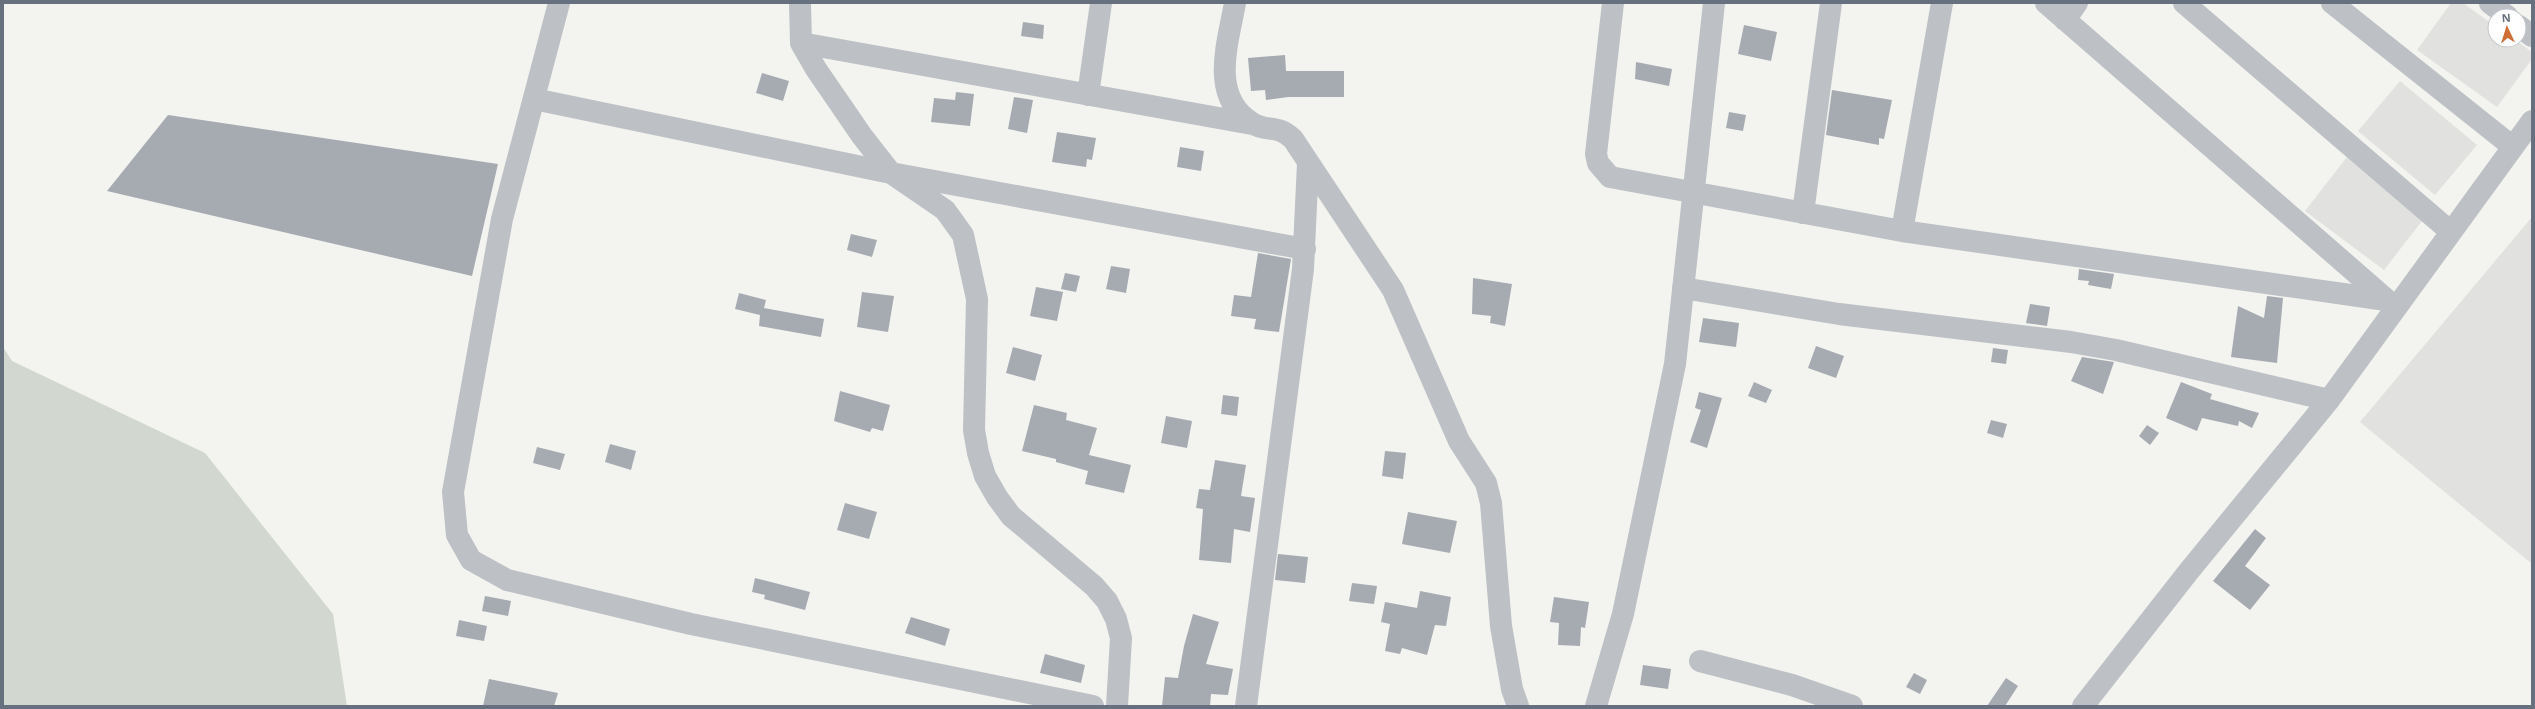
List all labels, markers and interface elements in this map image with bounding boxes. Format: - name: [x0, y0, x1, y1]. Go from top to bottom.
- north arrow: [2487, 8, 2527, 48]
- text: N: [2501, 10, 2511, 25]

